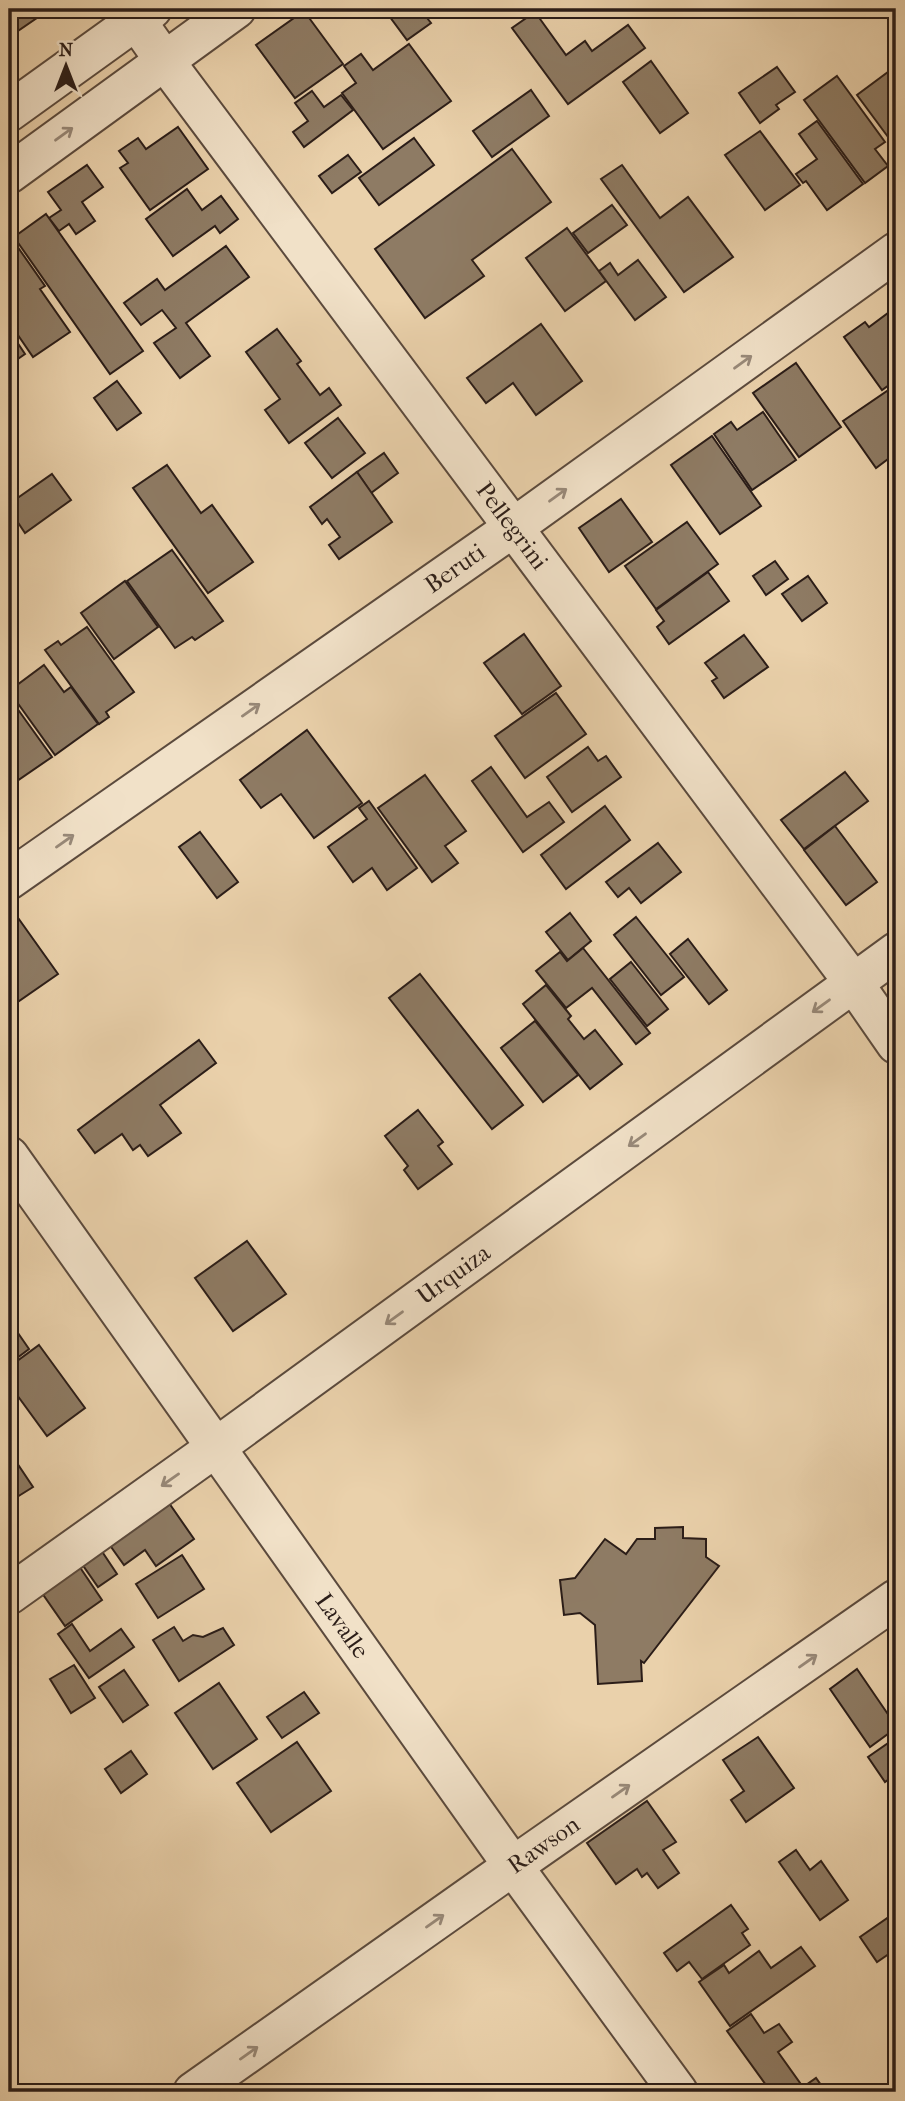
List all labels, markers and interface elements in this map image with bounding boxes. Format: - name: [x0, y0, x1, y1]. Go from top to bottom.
- north arrow: [32, 32, 102, 102]
- text: N: [59, 39, 74, 61]
- one-way arrow: [54, 127, 73, 141]
- one-way arrow: [733, 355, 751, 370]
- street label: Pellegrini: [470, 477, 554, 575]
- one-way arrow: [548, 488, 567, 503]
- street label: Beruti: [419, 538, 490, 599]
- one-way arrow: [241, 703, 260, 717]
- one-way arrow: [55, 834, 74, 848]
- one-way arrow: [811, 998, 830, 1013]
- one-way arrow: [628, 1133, 647, 1147]
- street label: Urquiza: [411, 1238, 496, 1310]
- one-way arrow: [385, 1310, 404, 1325]
- one-way arrow: [161, 1473, 180, 1487]
- street label: Lavalle: [310, 1588, 375, 1664]
- one-way arrow: [798, 1654, 817, 1668]
- one-way arrow: [611, 1784, 630, 1798]
- street label: Rawson: [502, 1810, 585, 1879]
- one-way arrow: [425, 1914, 444, 1928]
- one-way arrow: [239, 2046, 258, 2060]

